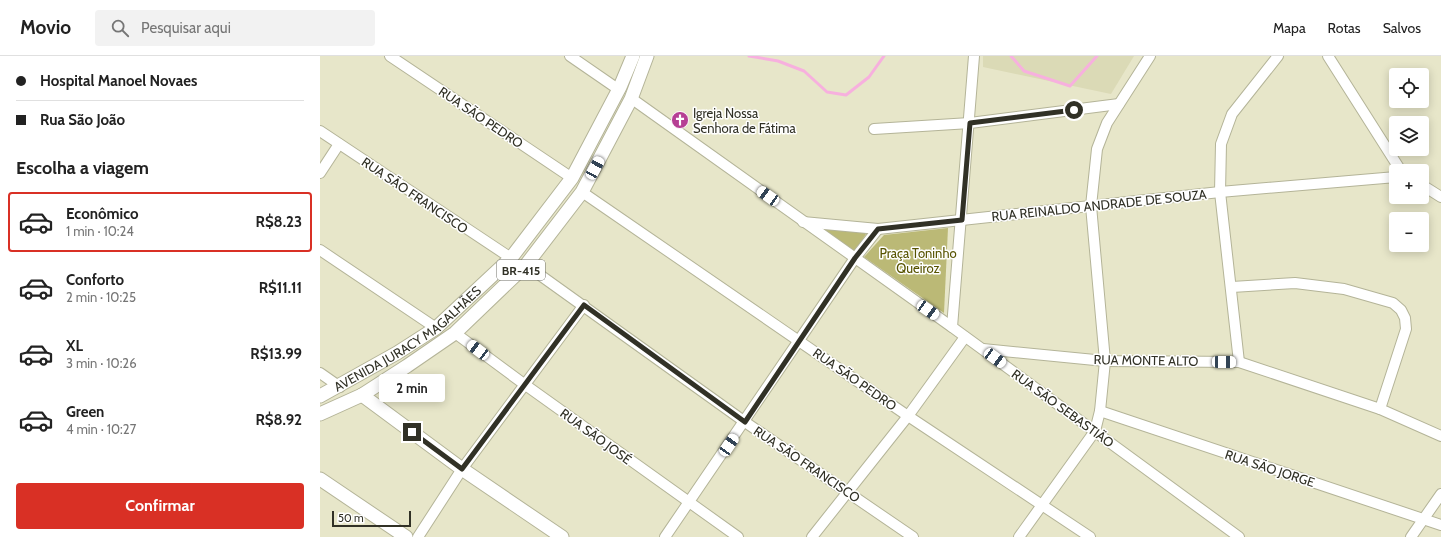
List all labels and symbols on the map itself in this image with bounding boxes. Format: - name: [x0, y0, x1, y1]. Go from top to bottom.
- street label: RUA SÃO PEDRO: [436, 83, 526, 151]
- route start: [1065, 101, 1083, 119]
- place label: Igreja Nossa Senhora de Fátima: [693, 105, 796, 136]
- church icon: Igreja Nossa Senhora de Fátima: [670, 110, 690, 130]
- street label: RUA SÃO FRANCISCO: [359, 153, 471, 237]
- car: [584, 155, 606, 181]
- car: [755, 184, 781, 208]
- street label: RUA REINALDO ANDRADE DE SOUZA: [991, 186, 1207, 224]
- park label: Praça Toninho Queiroz: [879, 245, 957, 276]
- road number: BR-415: [497, 260, 545, 280]
- street label: AVENIDA JURACY MAGALHÃES: [331, 282, 484, 395]
- car: [915, 298, 941, 322]
- car: [465, 338, 491, 362]
- street label: RUA SÃO PEDRO: [810, 344, 900, 414]
- car: [982, 346, 1008, 370]
- street label: RUA MONTE ALTO: [1093, 351, 1199, 369]
- car: [1212, 356, 1236, 368]
- street label: RUA SÃO SEBASTIÃO: [1009, 365, 1117, 451]
- callout: 2 min: [379, 374, 445, 402]
- street label: RUA SÃO JOSÉ: [557, 404, 635, 467]
- street label: RUA SÃO FRANCISCO: [751, 422, 863, 506]
- route end: [403, 423, 421, 441]
- car: [717, 432, 741, 458]
- street label: RUA SÃO JORGE: [1223, 446, 1317, 490]
- scale bar: [332, 509, 411, 528]

